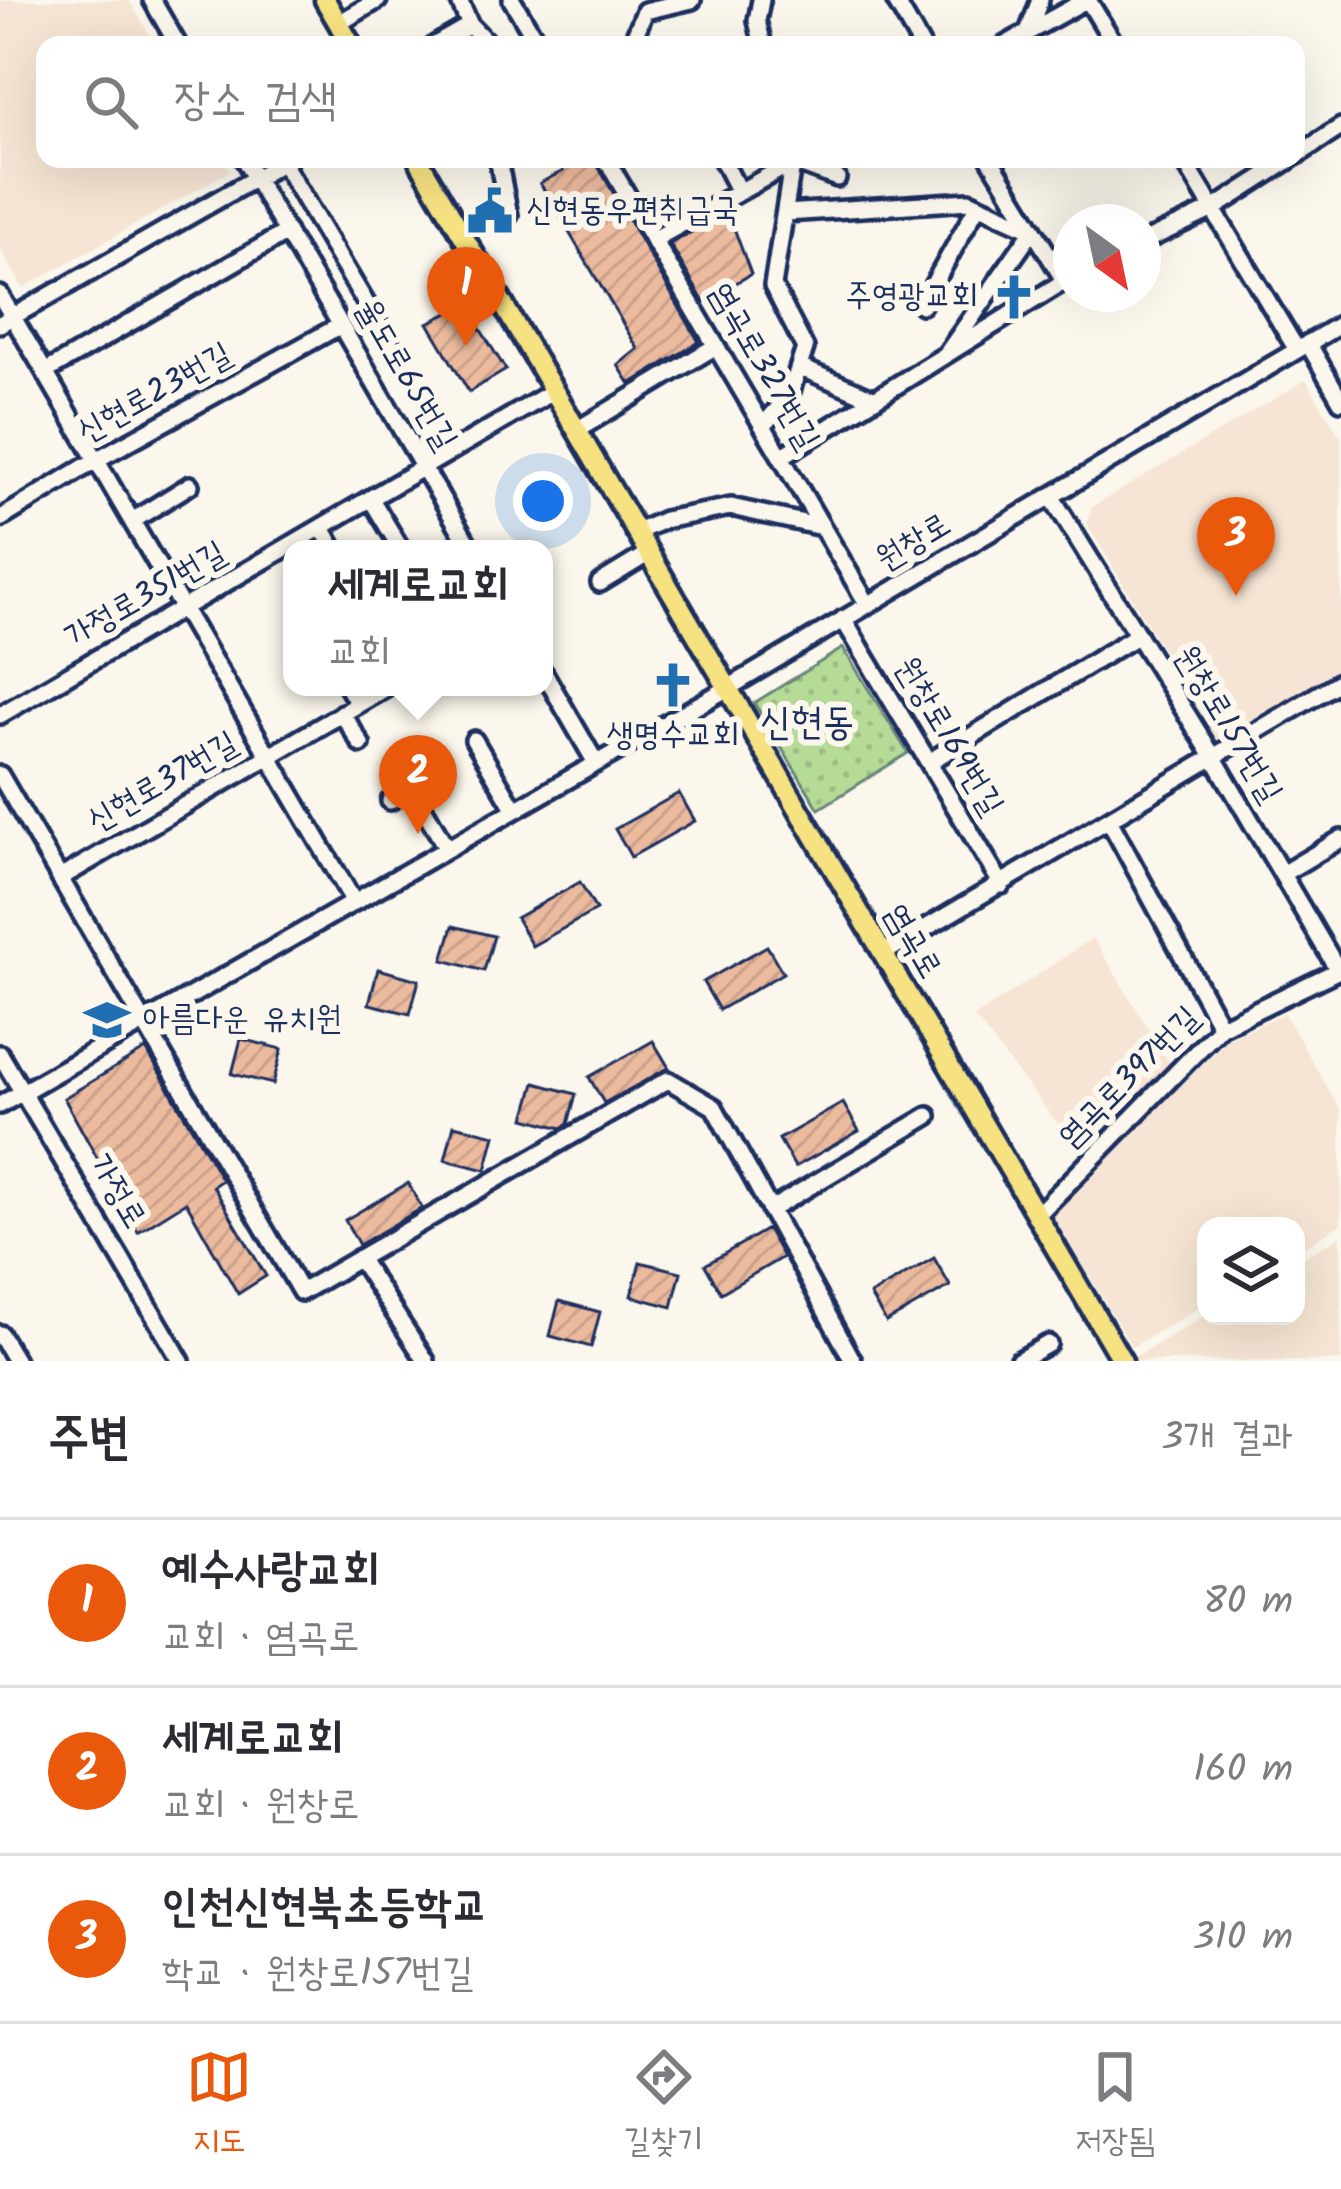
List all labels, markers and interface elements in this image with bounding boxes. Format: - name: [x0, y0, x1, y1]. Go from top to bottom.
- search box: [36, 36, 1305, 168]
- text: 장소 검색: [174, 66, 337, 138]
- icon: search: [78, 69, 144, 135]
- place label: 신현동우편취급국: [526, 185, 738, 238]
- public building icon: 신현동우편취급국: [465, 186, 515, 236]
- north arrow: [1053, 204, 1161, 312]
- pin: 1: [427, 247, 505, 346]
- place label: 주영광교회: [845, 271, 978, 324]
- church icon: 주영광교회: [989, 272, 1039, 322]
- street label: 염곡로327번길: [694, 273, 832, 461]
- street label: 율도로65번길: [340, 289, 470, 461]
- street label: 신현로23번길: [67, 329, 243, 459]
- your location: [513, 471, 573, 531]
- pin: 3: [1197, 497, 1275, 596]
- street label: 원창로: [866, 500, 962, 586]
- street label: 가정로351번길: [55, 528, 237, 664]
- popup: [283, 540, 553, 696]
- text: 세계로교회: [327, 551, 509, 623]
- text: 교회: [327, 623, 390, 685]
- street label: 원창로157번길: [1159, 636, 1295, 814]
- street label: 원창로169번길: [880, 647, 1016, 827]
- church icon: 생명수교회: [648, 660, 698, 710]
- district label: 신현동: [760, 693, 854, 755]
- place label: 생명수교회: [607, 710, 739, 763]
- street label: 신현로37번길: [78, 718, 248, 848]
- pin: 2: [379, 735, 457, 834]
- street label: 염곡로: [869, 894, 955, 990]
- place label: 아름다운 유치원: [143, 994, 342, 1047]
- school or university icon: 아름다운 유치원: [82, 995, 132, 1045]
- street label: 염곡로397번길: [1047, 995, 1213, 1161]
- street label: 가정로: [73, 1144, 159, 1240]
- map controls: [1197, 1217, 1305, 1325]
- button: layers: [1197, 1217, 1305, 1325]
- text: 주변: [48, 1399, 130, 1480]
- text: 3개 결과: [1161, 1408, 1293, 1470]
- text: 예수사랑교회: [162, 1536, 379, 1608]
- text: 1: [81, 1572, 93, 1634]
- text: 80 m: [1203, 1572, 1293, 1634]
- text: 교회 · 염곡로: [162, 1608, 359, 1670]
- text: 세계로교회: [162, 1704, 343, 1776]
- text: 2: [76, 1740, 98, 1802]
- text: 160 m: [1193, 1740, 1293, 1802]
- text: 교회 · 원창로: [162, 1776, 359, 1838]
- text: 인천신현북초등학교: [162, 1872, 488, 1944]
- text: 3: [76, 1908, 98, 1970]
- text: 310 m: [1192, 1908, 1293, 1970]
- text: 학교 · 원창로157번길: [162, 1944, 473, 2006]
- tab: 지도: [186, 2044, 252, 2169]
- tab: 길찾기: [624, 2044, 703, 2169]
- tab: 저장됨: [1075, 2044, 1155, 2169]

